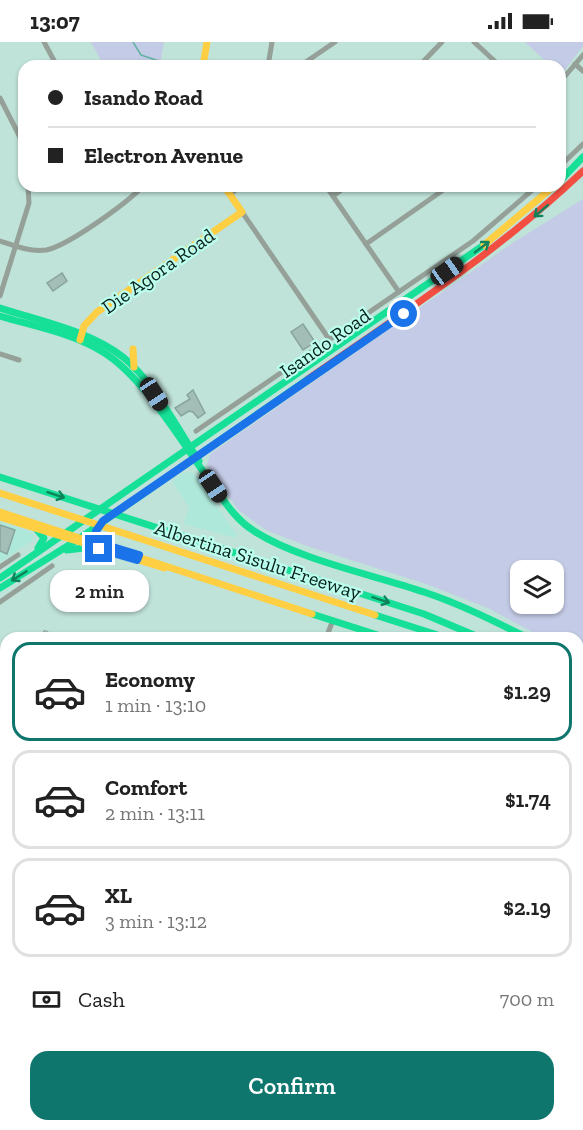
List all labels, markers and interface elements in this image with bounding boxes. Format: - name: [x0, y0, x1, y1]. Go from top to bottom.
- text: 13:07: [30, 8, 80, 35]
- text: Isando Road: [84, 84, 203, 111]
- text: Electron Avenue: [84, 142, 243, 169]
- one-way arrow: [533, 204, 548, 218]
- street label: Die Agora Road: [97, 223, 219, 319]
- one-way arrow: [473, 241, 489, 253]
- car: [427, 253, 467, 289]
- route start: [390, 300, 417, 327]
- street label: Isando Road: [275, 303, 375, 383]
- car: [137, 374, 171, 414]
- car: [195, 466, 231, 506]
- one-way arrow: [46, 490, 65, 501]
- street label: Albertina Sisulu Freeway: [152, 515, 365, 605]
- route end: [85, 535, 112, 562]
- map controls: [510, 560, 564, 614]
- button: layers: [510, 560, 564, 614]
- callout: 2 min: [50, 570, 148, 612]
- one-way arrow: [11, 571, 28, 583]
- text: 2 min: [75, 579, 124, 603]
- one-way arrow: [371, 595, 390, 606]
- icon: car: [33, 665, 87, 719]
- text: Economy: [105, 666, 195, 693]
- text: $1.29: [503, 678, 551, 705]
- text: 1 min · 13:10: [105, 693, 206, 717]
- icon: car: [33, 773, 87, 827]
- text: Comfort: [105, 774, 187, 801]
- text: $1.74: [505, 786, 551, 813]
- text: 2 min · 13:11: [105, 801, 205, 825]
- icon: car: [33, 881, 87, 935]
- text: XL: [105, 882, 132, 909]
- text: $2.19: [503, 894, 551, 921]
- text: 3 min · 13:12: [105, 909, 207, 933]
- icon: cash: [30, 983, 63, 1016]
- text: Cash: [78, 986, 125, 1013]
- text: 700 m: [500, 987, 554, 1011]
- button: Confirm: [30, 1051, 554, 1120]

